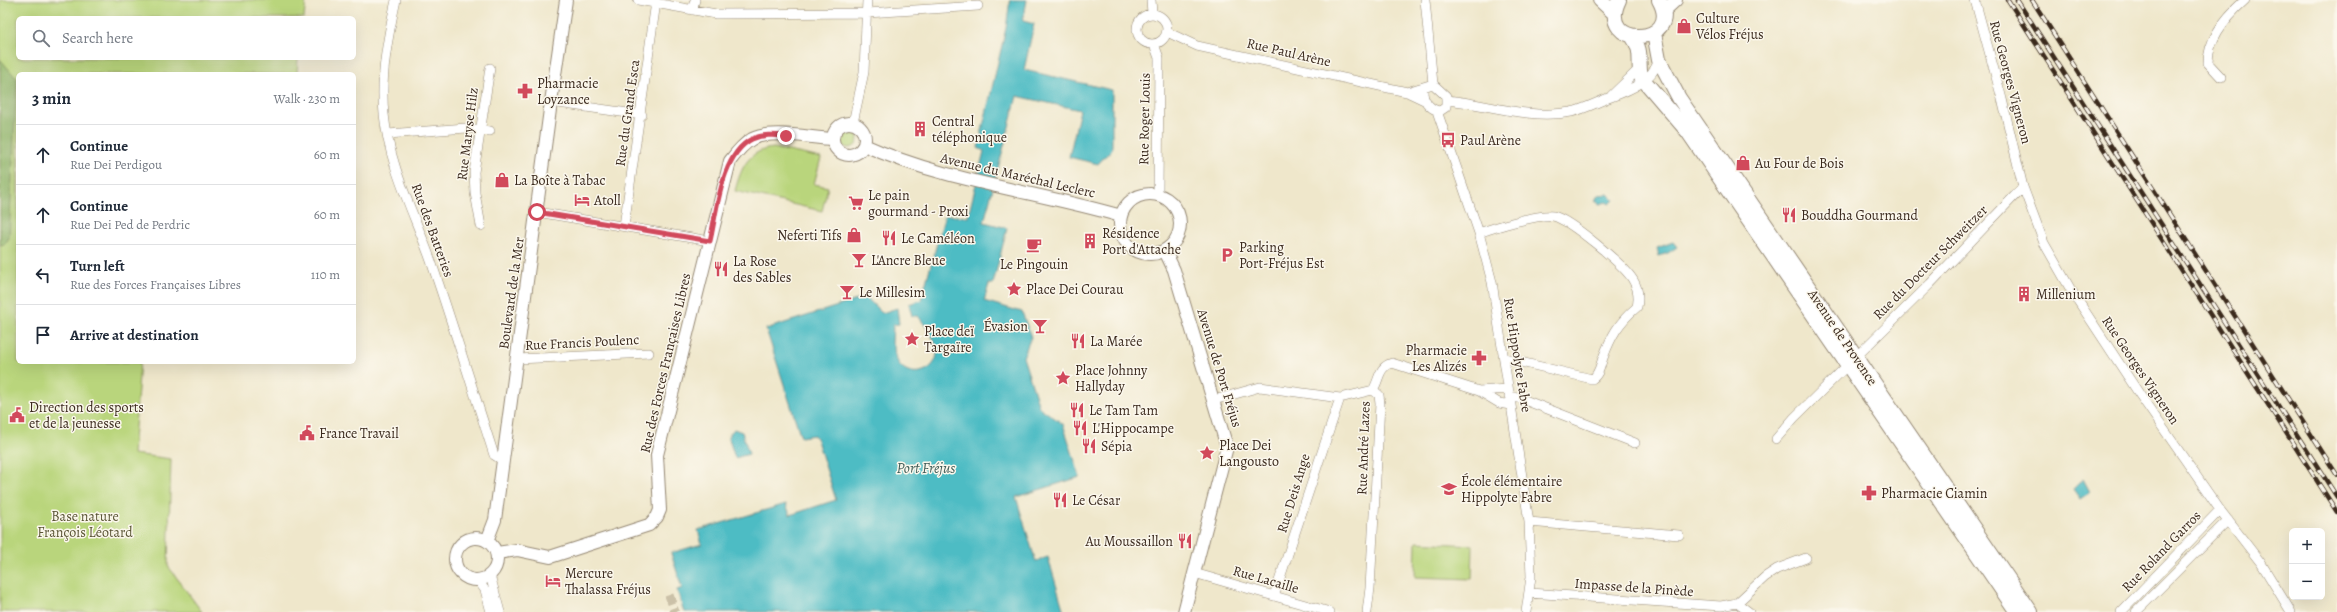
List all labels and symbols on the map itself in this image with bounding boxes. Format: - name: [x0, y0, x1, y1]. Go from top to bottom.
- place label: Culture Vélos Fréjus: [1695, 9, 1764, 44]
- shop icon: Culture Vélos Fréjus: [1675, 17, 1693, 35]
- street label: Rue Georges Vigneron: [1985, 18, 2036, 146]
- street label: Rue Paul Arène: [1245, 34, 1333, 71]
- street label: Rue du Grand Esca: [611, 58, 644, 168]
- street label: Rue Roger Louis: [1134, 73, 1155, 165]
- place label: Pharmacie Loyzance: [537, 74, 598, 109]
- pharmacy icon: Pharmacie Loyzance: [516, 82, 534, 100]
- street label: Rue Maryse Hilz: [452, 86, 483, 182]
- place label: Central téléphonique: [932, 112, 1007, 147]
- building icon: Central téléphonique: [911, 120, 929, 138]
- route end: [777, 127, 795, 145]
- bus stop icon: Paul Arène: [1439, 131, 1457, 149]
- place label: Paul Arène: [1460, 131, 1521, 150]
- street label: Avenue du Maréchal Leclerc: [938, 148, 1097, 203]
- shop icon: Au Four de Bois: [1734, 154, 1752, 172]
- place label: Au Four de Bois: [1754, 154, 1844, 173]
- shop icon: La Boîte à Tabac: [493, 171, 511, 189]
- place label: La Boîte à Tabac: [514, 171, 606, 190]
- street label: Rue des Batteries: [407, 181, 458, 280]
- place label: Le pain gourmand - Proxi: [868, 186, 969, 221]
- hotel icon: Atoll: [573, 191, 591, 209]
- place label: Atoll: [593, 191, 621, 210]
- supermarket icon: Le pain gourmand - Proxi: [847, 194, 865, 212]
- street label: Rue du Docteur Schweitzer: [1869, 200, 1992, 324]
- route start: [528, 203, 546, 221]
- restaurant icon: Bouddha Gourmand: [1780, 206, 1798, 224]
- place label: Bouddha Gourmand: [1801, 206, 1918, 225]
- place label: Résidence Port d'Attache: [1102, 224, 1181, 259]
- place label: Neferti Tifs: [777, 226, 842, 245]
- shop icon: Neferti Tifs: [845, 226, 863, 244]
- restaurant icon: Le Caméléon: [880, 229, 898, 247]
- place label: Le Caméléon: [901, 229, 975, 248]
- building icon: Résidence Port d'Attache: [1081, 232, 1099, 250]
- street label: Boulevard de la Mer: [494, 235, 529, 350]
- cafe icon: Le Pingouin: [1025, 236, 1043, 254]
- place label: Parking Port-Fréjus Est: [1239, 238, 1325, 273]
- parking icon: Parking Port-Fréjus Est: [1218, 246, 1236, 264]
- bar icon: L'Ancre Bleue: [850, 251, 868, 269]
- place label: L'Ancre Bleue: [871, 251, 945, 270]
- place label: La Rose des Sables: [733, 252, 791, 287]
- place label: Le Pingouin: [1000, 255, 1069, 274]
- restaurant icon: La Rose des Sables: [712, 260, 730, 278]
- street label: Rue des Forces Françaises Libres: [636, 271, 695, 455]
- place icon: Place Dei Courau: [1005, 280, 1023, 298]
- place label: Place Dei Courau: [1026, 280, 1124, 299]
- bar icon: Le Millesim: [838, 283, 856, 301]
- place label: Le Millesim: [859, 283, 925, 302]
- street label: Avenue de Provence: [1803, 284, 1882, 389]
- building icon: Millenium: [2015, 285, 2033, 303]
- place label: Millenium: [2036, 285, 2096, 304]
- street label: Rue Hippolyte Fabre: [1499, 296, 1536, 414]
- street label: Avenue de Port Fréjus: [1192, 306, 1247, 430]
- street label: Rue Georges Vigneron: [2097, 312, 2184, 428]
- place label: Évasion: [983, 317, 1028, 336]
- bar icon: Évasion: [1031, 317, 1049, 335]
- place label: Place deï Targaïre: [924, 322, 974, 357]
- street label: Rue Francis Poulenc: [524, 330, 640, 355]
- place icon: Place deï Targaïre: [903, 330, 921, 348]
- restaurant icon: La Marée: [1069, 332, 1087, 350]
- place label: La Marée: [1090, 332, 1142, 351]
- place label: Pharmacie Les Alizés: [1406, 341, 1467, 376]
- pharmacy icon: Pharmacie Les Alizés: [1470, 349, 1488, 367]
- place label: Place Johnny Hallyday: [1075, 361, 1148, 396]
- place icon: Place Johnny Hallyday: [1054, 369, 1072, 387]
- place label: Direction des sports et de la jeunesse: [29, 398, 144, 433]
- restaurant icon: Le Tam Tam: [1068, 401, 1086, 419]
- place label: Le Tam Tam: [1089, 401, 1158, 420]
- street label: Rue André Lazes: [1352, 401, 1375, 495]
- public building icon: Direction des sports et de la jeunesse: [8, 406, 26, 424]
- restaurant icon: L'Hippocampe: [1071, 419, 1089, 437]
- place label: L'Hippocampe: [1092, 419, 1174, 438]
- public building icon: France Travail: [298, 424, 316, 442]
- place label: France Travail: [319, 424, 399, 443]
- place label: Place Dei Langousto: [1219, 436, 1279, 471]
- restaurant icon: Sépia: [1080, 437, 1098, 455]
- place label: Sépia: [1101, 437, 1133, 456]
- place icon: Place Dei Langousto: [1198, 444, 1216, 462]
- street label: Rue Deis Ange: [1272, 451, 1315, 535]
- water label: Port Fréjus: [897, 458, 955, 478]
- place label: École élémentaire Hippolyte Fabre: [1461, 472, 1562, 507]
- school or university icon: École élémentaire Hippolyte Fabre: [1440, 480, 1458, 498]
- pharmacy icon: Pharmacie Ciamin: [1860, 484, 1878, 502]
- place label: Pharmacie Ciamin: [1881, 484, 1988, 503]
- restaurant icon: Le César: [1051, 491, 1069, 509]
- place label: Le César: [1072, 491, 1121, 510]
- street label: Rue Roland Garros: [2117, 506, 2205, 596]
- park label: Base nature François Léotard: [37, 507, 133, 542]
- place label: Au Moussaillon: [1084, 532, 1173, 551]
- restaurant icon: Au Moussaillon: [1176, 532, 1194, 550]
- street label: Rue Lacaille: [1231, 561, 1301, 598]
- place label: Mercure Thalassa Fréjus: [565, 564, 651, 599]
- hotel icon: Mercure Thalassa Fréjus: [544, 572, 562, 590]
- street label: Impasse de la Pinède: [1574, 574, 1694, 601]

